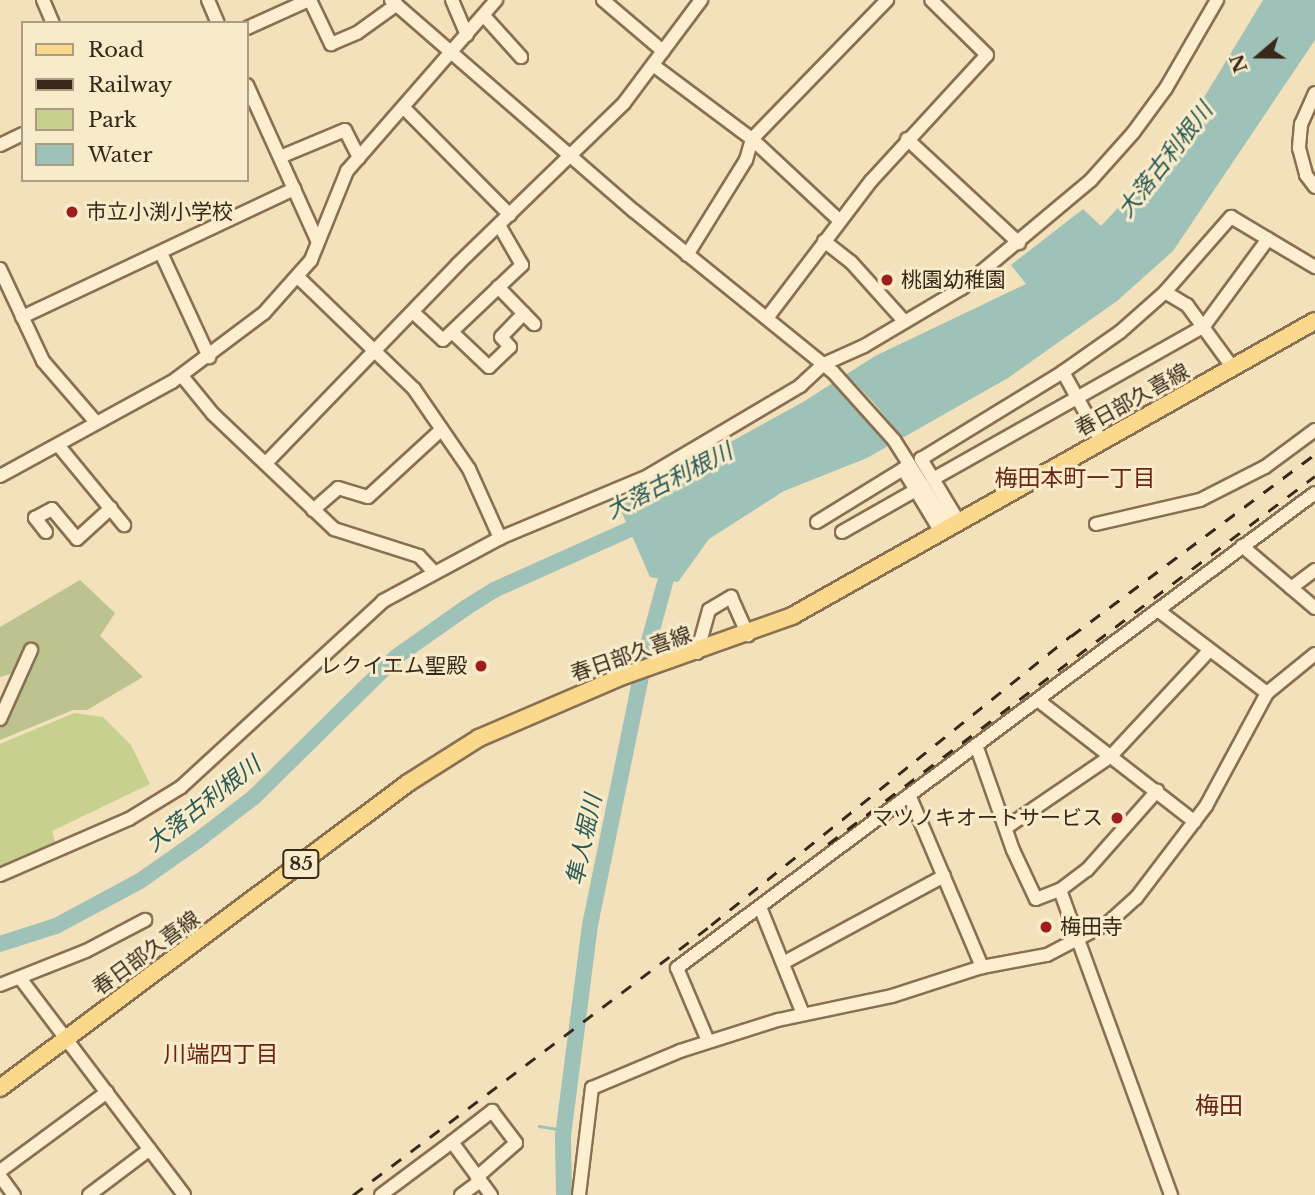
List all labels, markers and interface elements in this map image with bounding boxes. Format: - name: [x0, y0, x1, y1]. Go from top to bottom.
- legend: [21, 21, 248, 182]
- north arrow: [1224, 21, 1294, 91]
- text: Road: [88, 37, 144, 63]
- text: N: [1225, 51, 1253, 76]
- text: Railway: [88, 72, 172, 98]
- water label: 大落古利根川: [1112, 97, 1218, 223]
- text: Park: [88, 107, 137, 133]
- text: Water: [88, 142, 152, 168]
- place label: 市立小渕小学校: [86, 199, 233, 225]
- marker: 市立小渕小学校: [64, 204, 80, 220]
- place label: 桃園幼稚園: [901, 267, 1006, 293]
- marker: 桃園幼稚園: [879, 272, 895, 288]
- street label: 春日部久喜線: [1071, 358, 1193, 442]
- water label: 大落古利根川: [601, 437, 737, 525]
- district label: 梅田本町一丁目: [995, 464, 1155, 492]
- street label: 春日部久喜線: [567, 622, 695, 686]
- place label: レクイエム聖殿: [320, 653, 467, 679]
- marker: レクイエム聖殿: [473, 658, 489, 674]
- water label: 大落古利根川: [140, 751, 266, 857]
- water label: 隼人堀川: [561, 792, 607, 888]
- place label: マツノキオートサービス: [872, 805, 1103, 831]
- marker: マツノキオートサービス: [1109, 810, 1125, 826]
- road number: 85: [282, 848, 320, 880]
- street label: 春日部久喜線: [88, 906, 204, 1000]
- place label: 梅田寺: [1060, 914, 1123, 940]
- marker: 梅田寺: [1038, 919, 1054, 935]
- district label: 川端四丁目: [164, 1040, 278, 1068]
- district label: 梅田: [1195, 1092, 1243, 1120]

